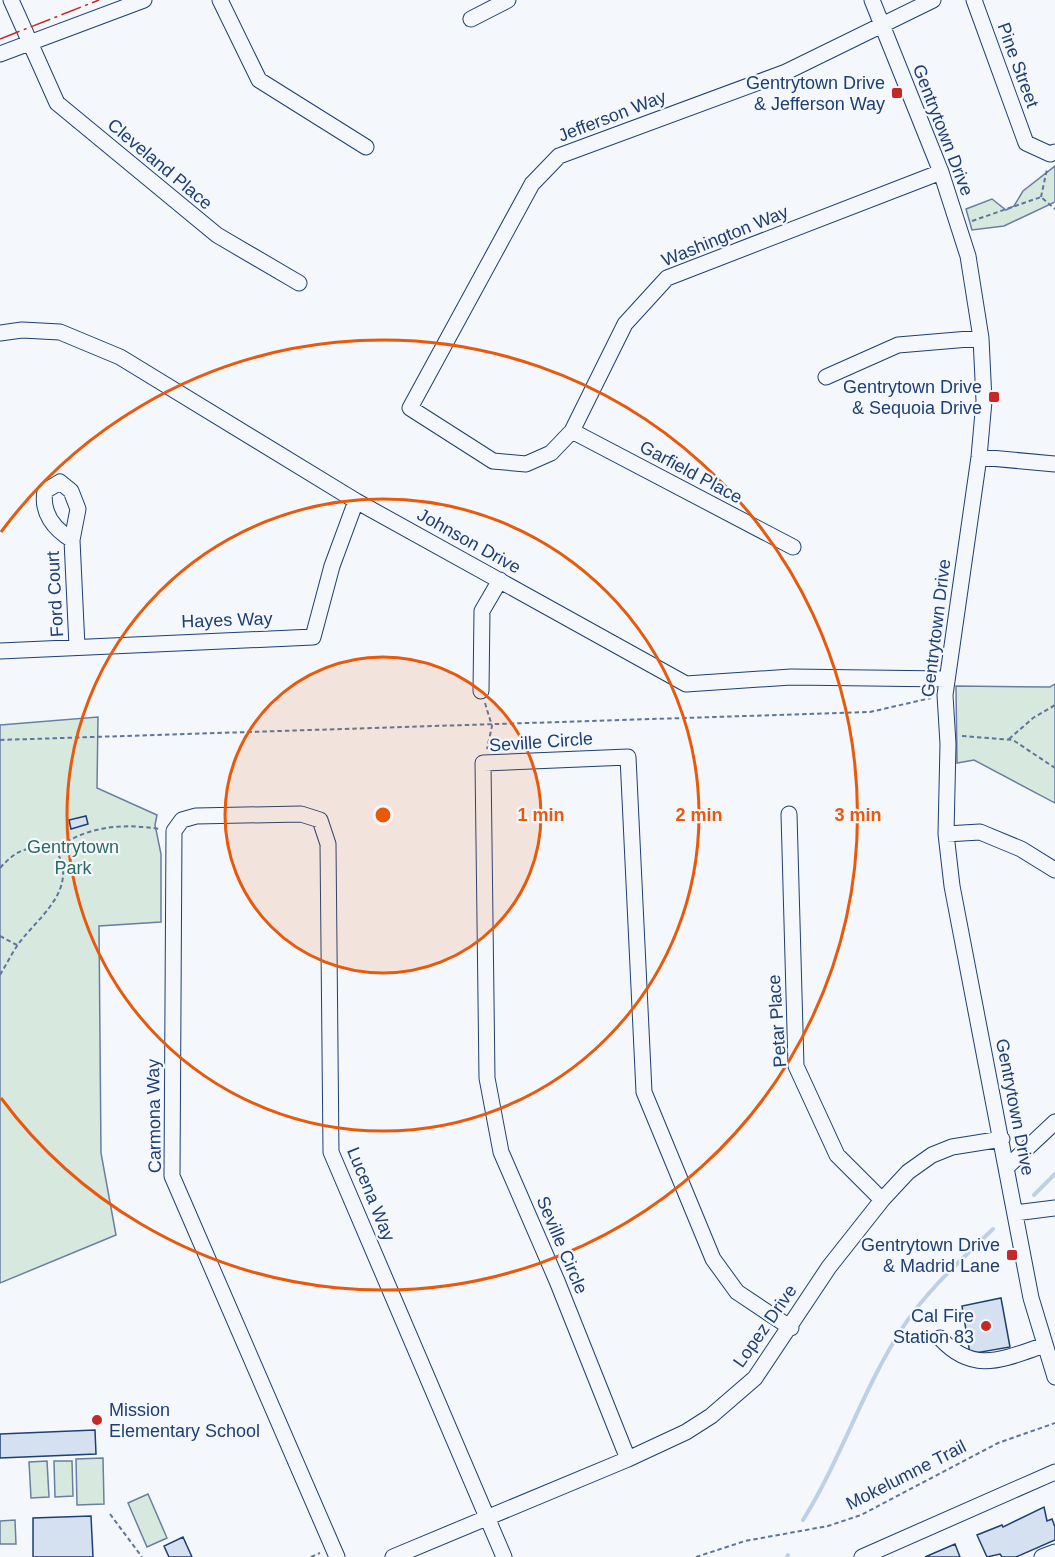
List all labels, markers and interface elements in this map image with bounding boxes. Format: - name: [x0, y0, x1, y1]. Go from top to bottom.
- street label: Pine Street: [993, 20, 1043, 110]
- street label: Gentrytown Drive: [909, 62, 977, 198]
- place label: Gentrytown Drive & Jefferson Way: [746, 73, 885, 114]
- street label: Jefferson Way: [555, 86, 669, 146]
- marker: Gentrytown Drive & Jefferson Way: [890, 86, 904, 100]
- street label: Cleveland Place: [104, 115, 216, 213]
- street label: Washington Way: [659, 201, 791, 271]
- place label: Gentrytown Drive & Sequoia Drive: [843, 377, 982, 418]
- marker: Gentrytown Drive & Sequoia Drive: [987, 390, 1001, 404]
- street label: Garfield Place: [636, 437, 746, 507]
- street label: Johnson Drive: [414, 504, 524, 578]
- street label: Ford Court: [43, 551, 67, 637]
- street label: Gentrytown Drive: [918, 558, 954, 698]
- street label: Hayes Way: [181, 608, 273, 632]
- street label: Seville Circle: [488, 728, 594, 756]
- centre of rings: [373, 805, 393, 825]
- text: 1 min: [517, 805, 565, 825]
- text: 2 min: [675, 805, 723, 825]
- text: 3 min: [834, 805, 882, 825]
- park label: Gentrytown Park: [27, 837, 119, 878]
- street label: Petar Place: [764, 974, 790, 1068]
- street label: Gentrytown Drive: [992, 1037, 1038, 1177]
- street label: Carmona Way: [143, 1059, 165, 1173]
- street label: Lucena Way: [343, 1144, 399, 1244]
- street label: Seville Circle: [532, 1193, 592, 1297]
- place label: Gentrytown Drive & Madrid Lane: [861, 1235, 1000, 1276]
- marker: Gentrytown Drive & Madrid Lane: [1005, 1248, 1019, 1262]
- street label: Lopez Drive: [729, 1281, 801, 1371]
- place label: Cal Fire Station 83: [893, 1306, 974, 1347]
- marker: Cal Fire Station 83: [979, 1319, 993, 1333]
- place label: Mission Elementary School: [109, 1400, 260, 1441]
- marker: Mission Elementary School: [90, 1413, 104, 1427]
- street label: Mokelumne Trail: [843, 1436, 969, 1514]

